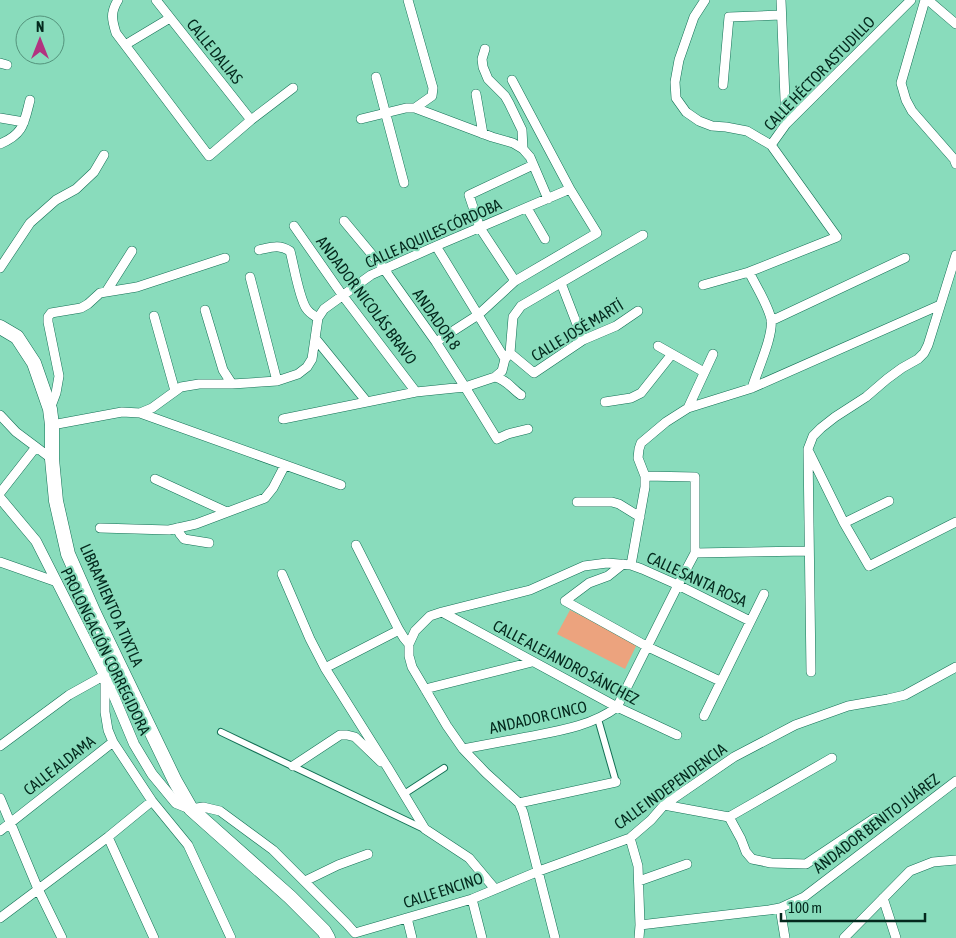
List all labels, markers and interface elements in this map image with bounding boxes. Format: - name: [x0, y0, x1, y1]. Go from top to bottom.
- street label: CALLE HÉCTOR ASTUDILLO: [760, 12, 878, 134]
- north arrow: [15, 15, 65, 65]
- street label: CALLE DALIAS: [183, 15, 247, 87]
- text: N: [36, 19, 44, 35]
- street label: CALLE AQUILES CÓRDOBA: [362, 195, 504, 271]
- street label: ANDADOR NICOLÁS BRAVO: [313, 233, 421, 367]
- street label: ANDADOR 8: [410, 285, 464, 353]
- street label: CALLE JOSÉ MARTÍ: [528, 295, 626, 365]
- street label: LIBRAMIENTO A TIXTLA: [77, 541, 147, 669]
- street label: CALLE SANTA ROSA: [644, 548, 750, 610]
- street label: PROLONGACIÓN CORREGIDORA: [58, 564, 154, 738]
- street label: CALLE ALEJANDRO SÁNCHEZ: [490, 616, 642, 708]
- street label: ANDADOR CINCO: [487, 697, 589, 737]
- street label: CALLE ALDAMA: [20, 731, 98, 799]
- street label: CALLE INDEPENDENCIA: [610, 739, 730, 833]
- street label: ANDADOR BENITO JUÁREZ: [809, 770, 943, 876]
- street label: CALLE ENCINO: [401, 869, 485, 911]
- scale bar: [781, 890, 925, 922]
- text: 100 m: [788, 899, 822, 916]

